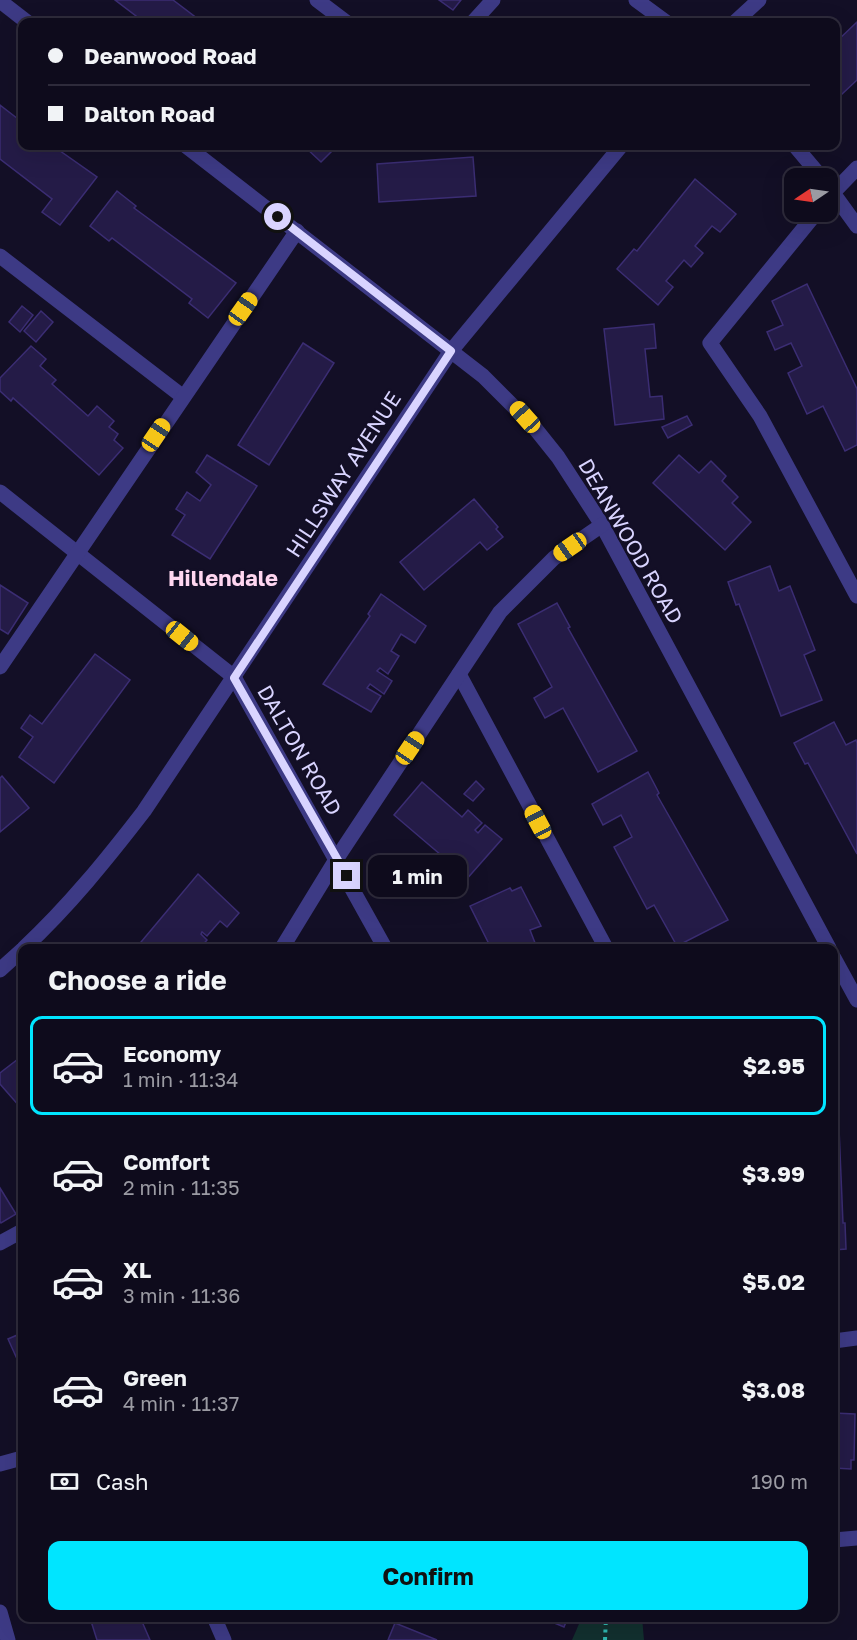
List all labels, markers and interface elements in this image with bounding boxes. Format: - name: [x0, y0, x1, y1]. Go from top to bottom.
- text: Deanwood Road: [84, 42, 257, 69]
- text: Dalton Road: [84, 100, 215, 127]
- north arrow: [784, 168, 838, 222]
- map controls: [784, 168, 838, 222]
- route start: [264, 203, 291, 230]
- car: [225, 289, 261, 329]
- street label: HILLSWAY AVENUE: [280, 386, 406, 562]
- car: [506, 398, 544, 436]
- car: [138, 415, 174, 455]
- street label: DEANWOOD ROAD: [573, 454, 689, 628]
- car: [550, 529, 590, 565]
- district label: Hillendale: [168, 564, 278, 591]
- car: [162, 618, 202, 654]
- street label: DALTON ROAD: [252, 680, 348, 820]
- car: [392, 728, 428, 768]
- car: [522, 802, 554, 842]
- callout: 1 min: [368, 855, 467, 897]
- route end: [333, 862, 360, 889]
- text: 1 min: [392, 864, 443, 888]
- text: Choose a ride: [48, 964, 227, 996]
- icon: car: [51, 1039, 105, 1093]
- text: Economy: [123, 1040, 221, 1067]
- text: $2.95: [742, 1052, 805, 1079]
- text: 1 min · 11:34: [123, 1067, 238, 1091]
- icon: car: [51, 1147, 105, 1201]
- text: Comfort: [123, 1148, 210, 1175]
- text: $3.99: [742, 1160, 805, 1187]
- text: 2 min · 11:35: [123, 1175, 240, 1199]
- icon: car: [51, 1255, 105, 1309]
- text: XL: [123, 1256, 151, 1283]
- text: $5.02: [742, 1268, 805, 1295]
- text: 3 min · 11:36: [123, 1283, 240, 1307]
- icon: car: [51, 1363, 105, 1417]
- text: Green: [123, 1364, 187, 1391]
- text: $3.08: [741, 1376, 805, 1403]
- text: 4 min · 11:37: [123, 1391, 239, 1415]
- icon: cash: [48, 1465, 81, 1498]
- text: Cash: [96, 1468, 149, 1495]
- text: 190 m: [751, 1469, 808, 1493]
- button: Confirm: [48, 1541, 808, 1610]

